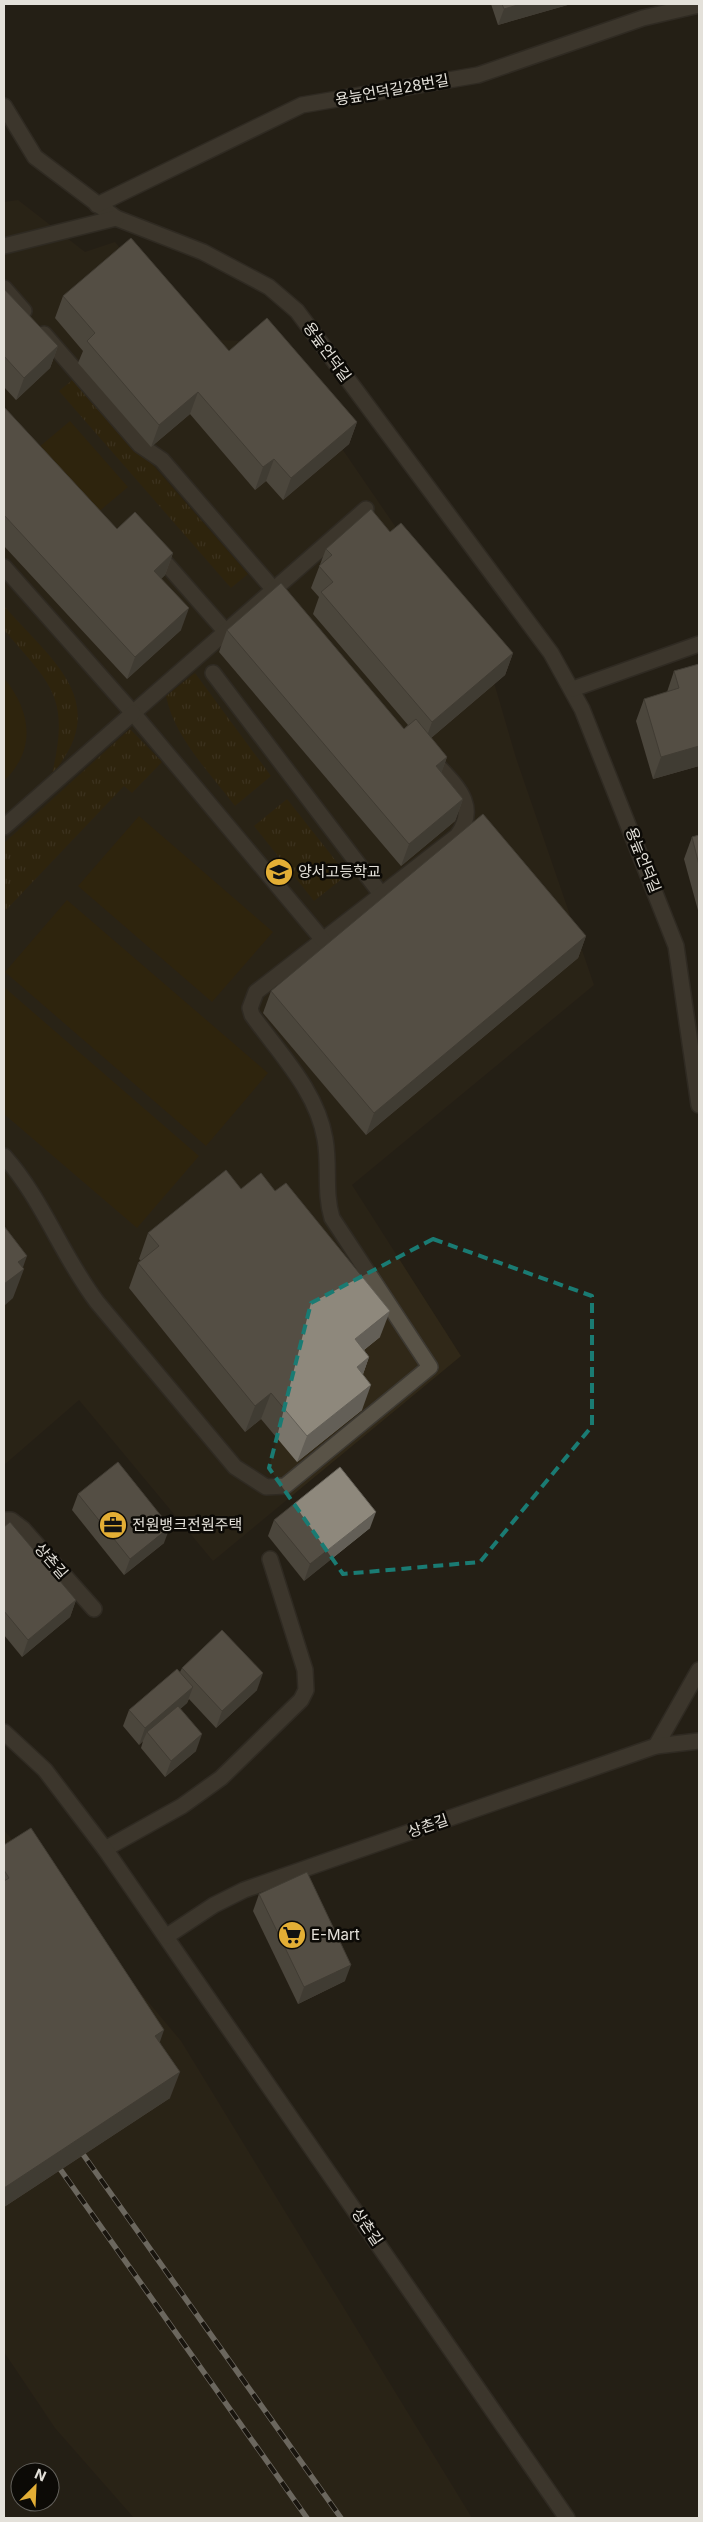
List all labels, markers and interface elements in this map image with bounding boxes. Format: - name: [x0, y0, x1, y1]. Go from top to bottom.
- street label: 용늪언덕길28번길: [334, 70, 450, 109]
- street label: 용늪언덕길: [299, 318, 355, 385]
- street label: 용늪언덕길: [622, 824, 665, 895]
- school or university icon: 양서고등학교: [264, 857, 294, 887]
- place label: 양서고등학교: [298, 862, 381, 881]
- office icon: 전원뱅크전원주택: [98, 1510, 128, 1540]
- place label: 전원뱅크전원주택: [132, 1515, 242, 1534]
- street label: 상촌길: [31, 1539, 72, 1583]
- street label: 상촌길: [405, 1810, 451, 1841]
- supermarket icon: E-Mart: [277, 1920, 307, 1950]
- place label: E-Mart: [311, 1925, 360, 1944]
- street label: 상촌길: [348, 2204, 387, 2249]
- north arrow: [10, 2462, 60, 2512]
- text: N: [32, 2465, 49, 2485]

